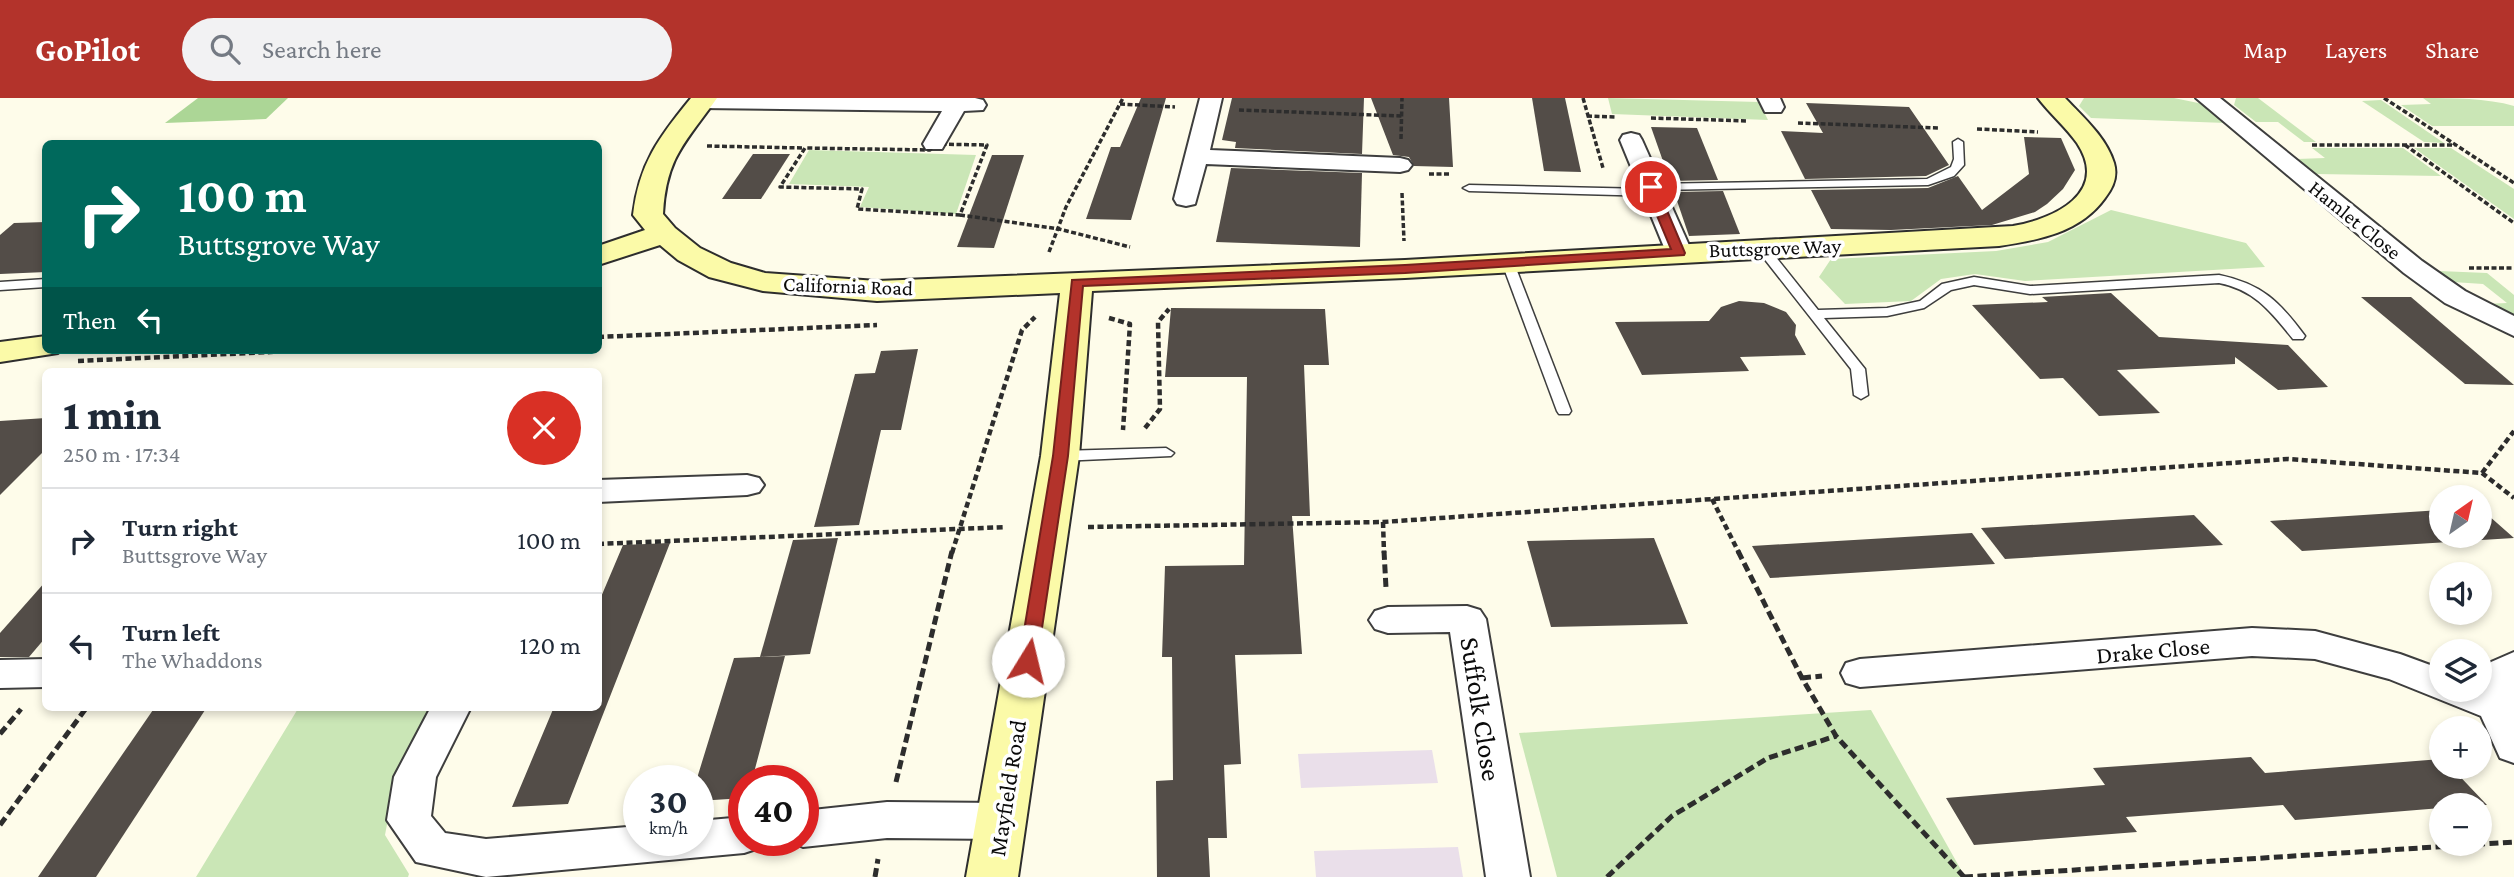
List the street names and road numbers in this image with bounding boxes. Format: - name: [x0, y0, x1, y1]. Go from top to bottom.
- street label: Hamlet Close: [2304, 175, 2406, 265]
- street label: Buttsgrove Way: [1708, 234, 1842, 262]
- street label: California Road: [783, 272, 913, 300]
- street label: Drake Close: [2095, 632, 2211, 668]
- street label: Suffolk Close: [1454, 635, 1508, 783]
- street label: Mayfield Road: [983, 718, 1031, 858]

